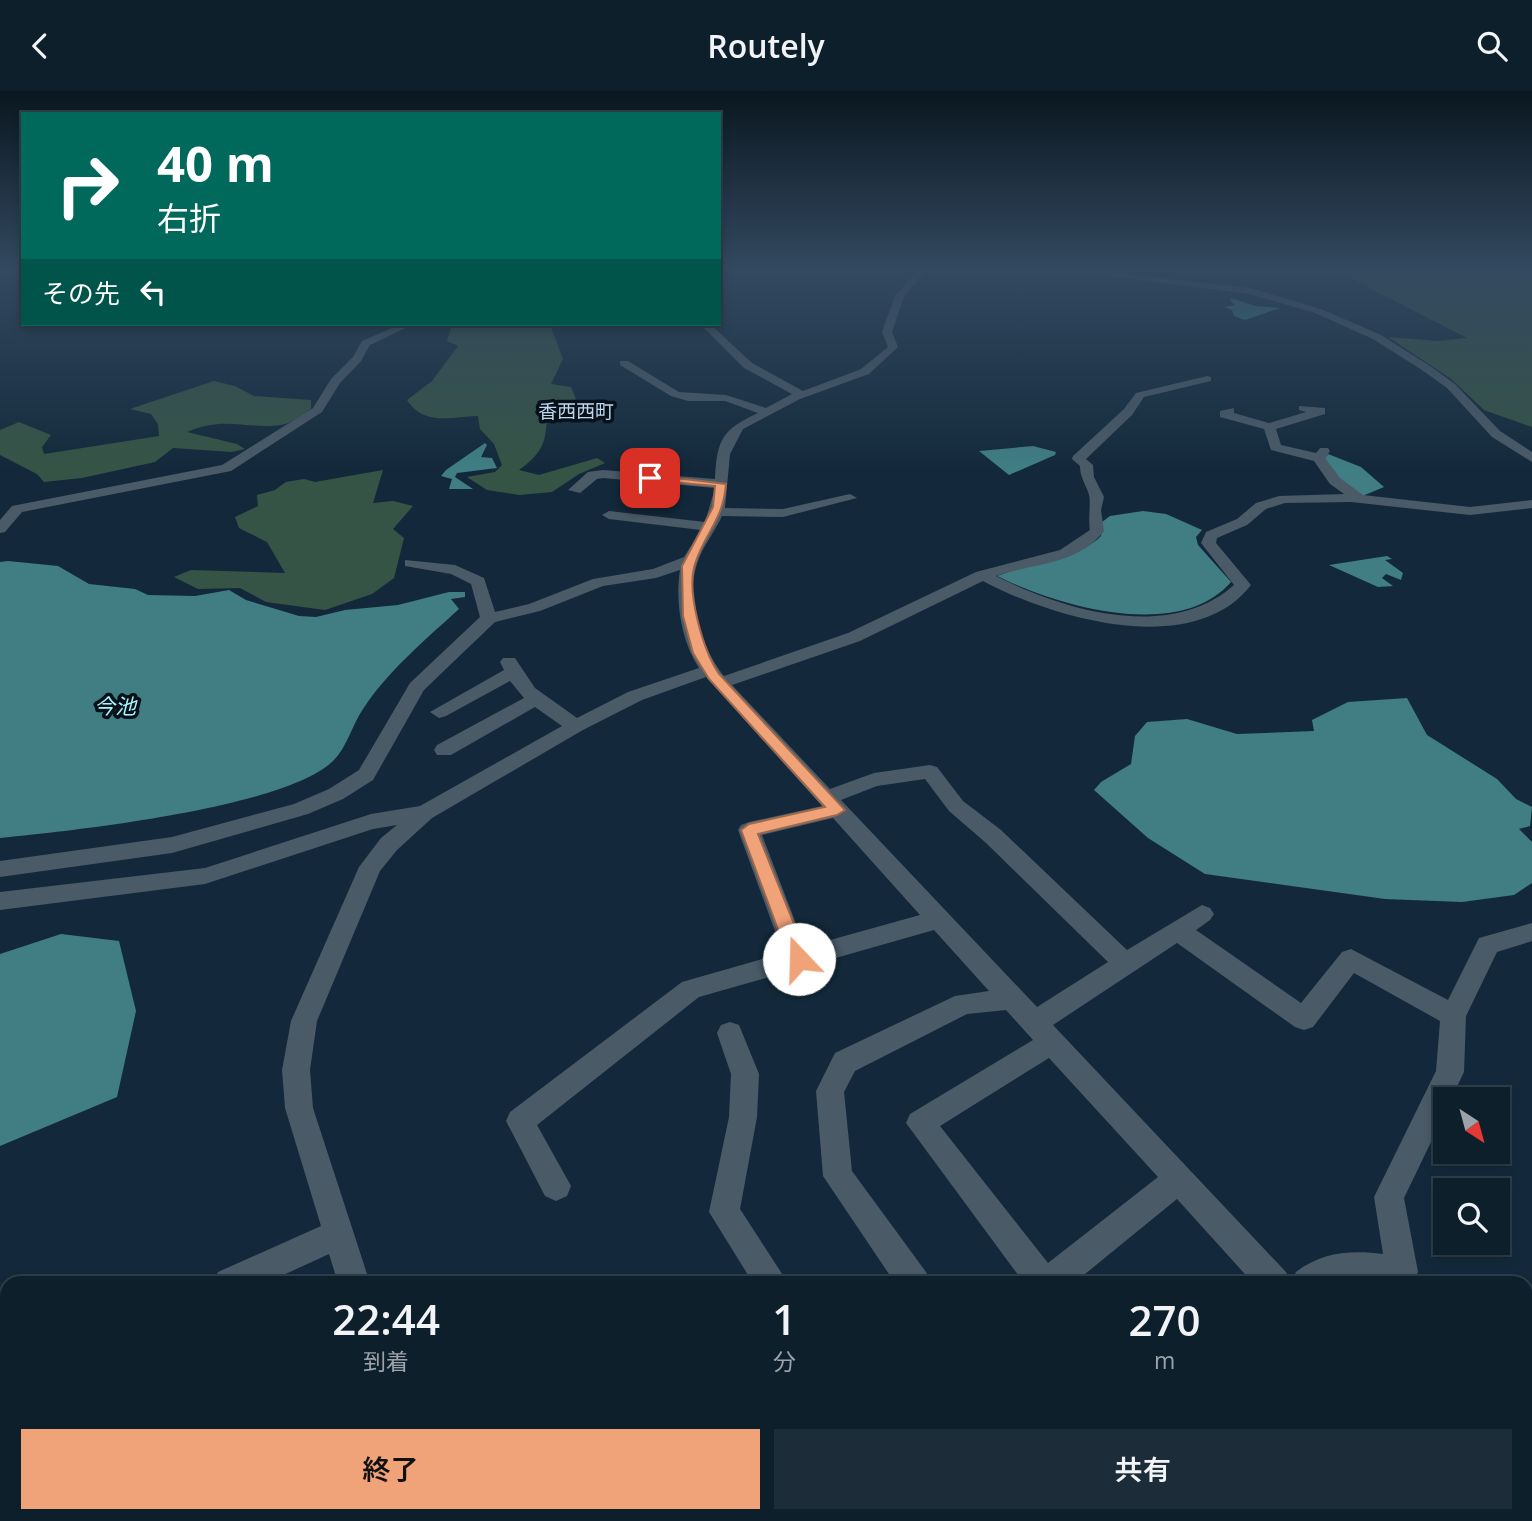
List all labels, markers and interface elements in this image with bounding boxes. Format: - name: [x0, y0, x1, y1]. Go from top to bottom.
- text: Routely: [707, 24, 825, 67]
- icon: back: [21, 27, 59, 65]
- icon: search: [1473, 27, 1511, 65]
- text: 40 m: [157, 130, 274, 196]
- icon: right: [42, 140, 133, 231]
- text: 右折: [157, 196, 221, 239]
- icon: left: [134, 273, 172, 311]
- text: その先: [42, 275, 120, 311]
- district label: 香西西町: [538, 398, 614, 424]
- pin: [620, 448, 680, 508]
- icon: arrive: [631, 459, 669, 497]
- water label: 今池: [94, 692, 138, 720]
- position arrow: [762, 922, 836, 996]
- north arrow: [1433, 1087, 1510, 1164]
- map controls: [1433, 1087, 1510, 1255]
- button: search: [1433, 1178, 1510, 1255]
- text: 22:44: [332, 1290, 440, 1347]
- text: 1: [772, 1290, 796, 1347]
- text: 270: [1129, 1291, 1201, 1348]
- text: m: [1154, 1344, 1175, 1376]
- text: 到着: [363, 1345, 409, 1377]
- text: 分: [773, 1345, 796, 1377]
- button: 終了: [21, 1429, 760, 1509]
- button: 共有: [774, 1429, 1512, 1509]

